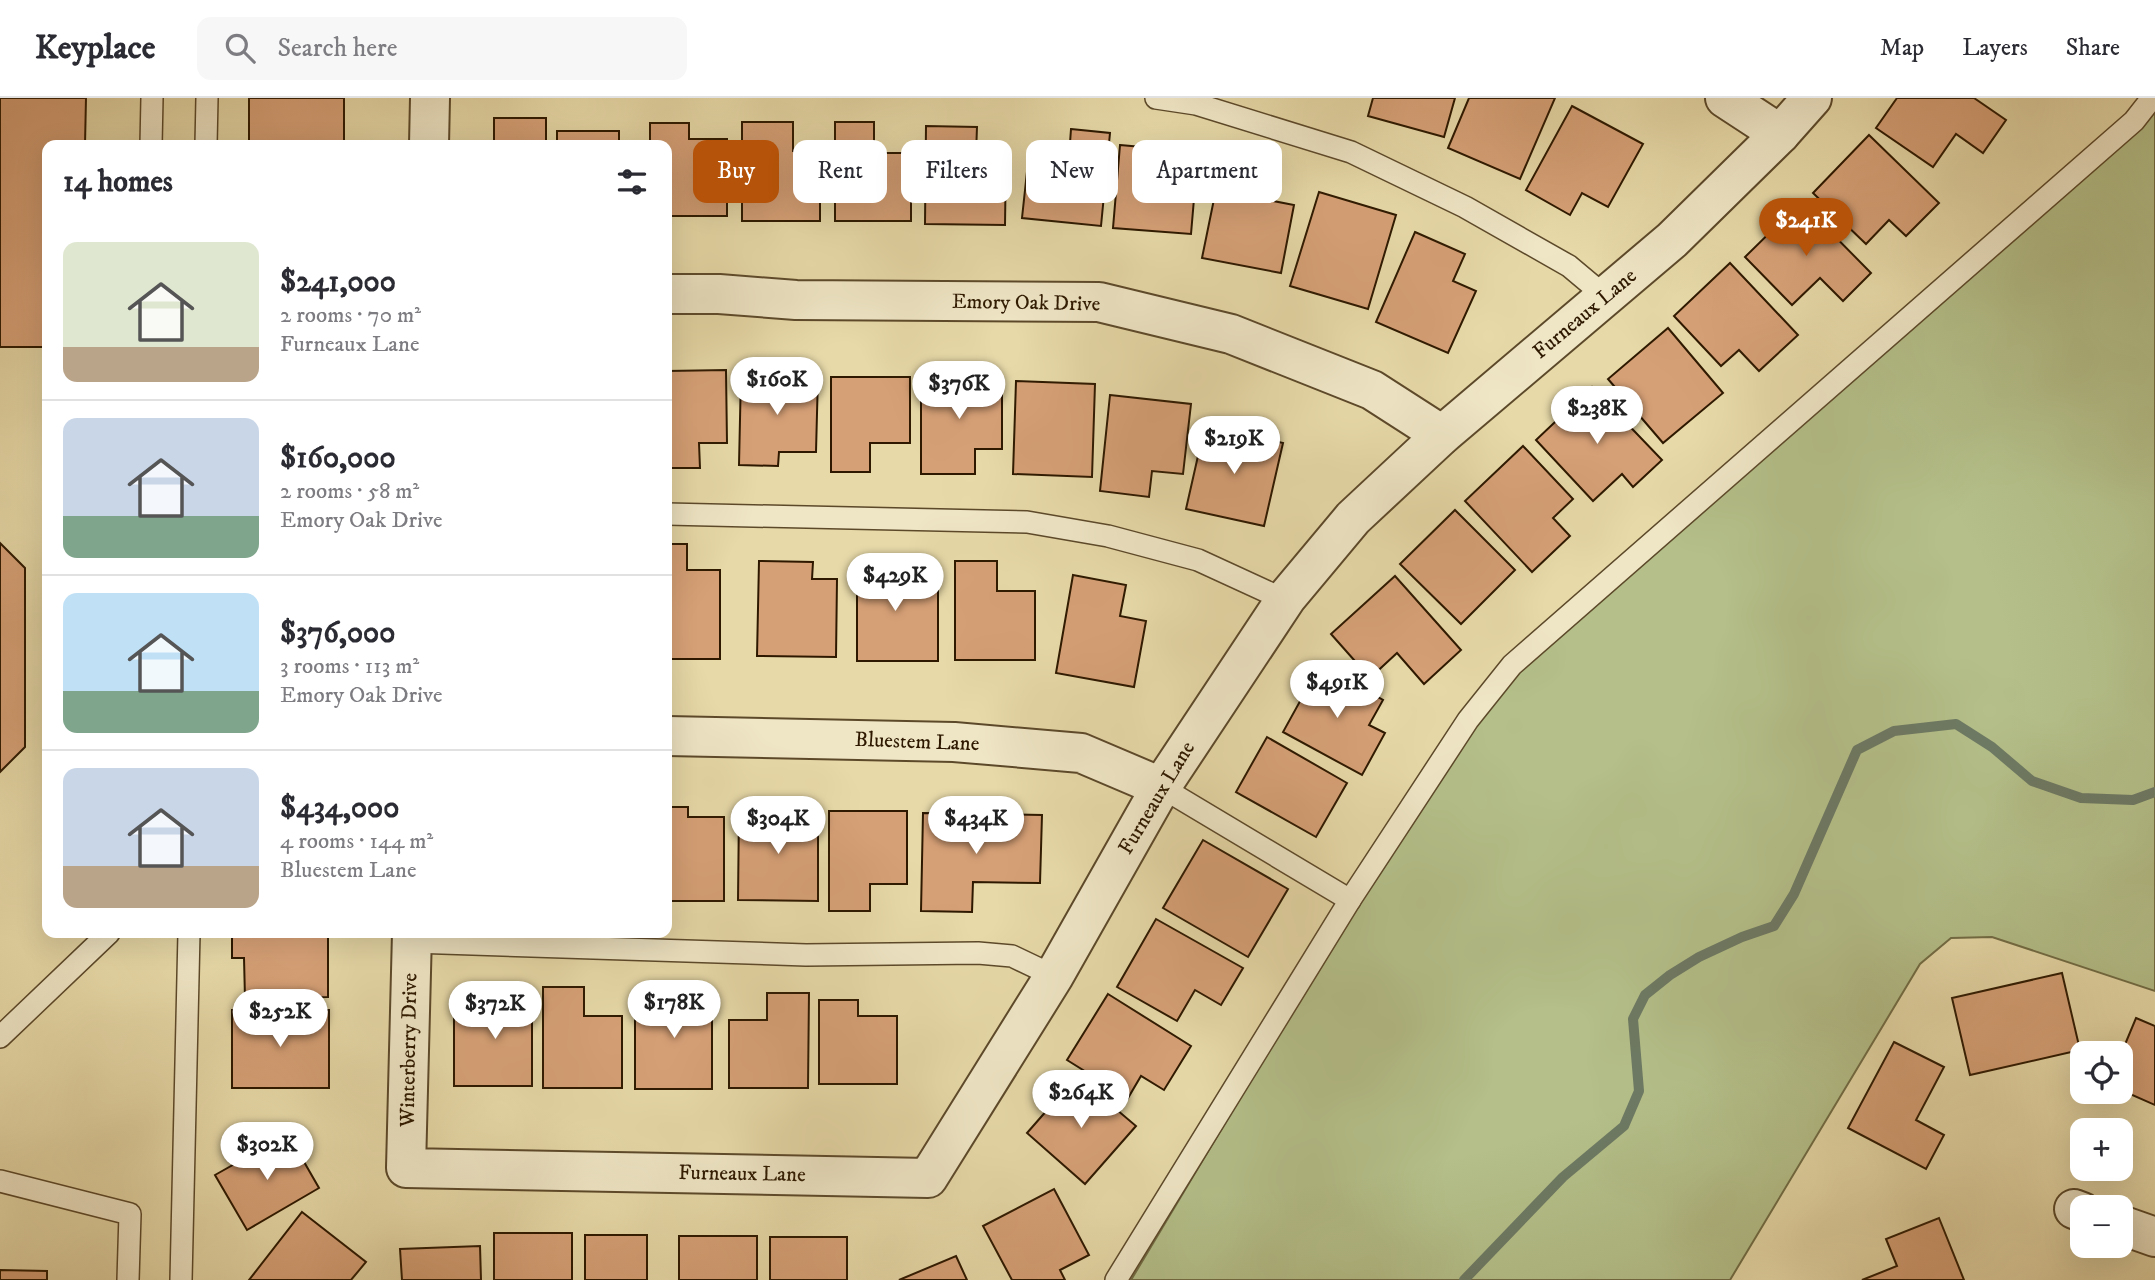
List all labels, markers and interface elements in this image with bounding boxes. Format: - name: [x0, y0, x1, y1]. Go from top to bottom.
- search box: [197, 17, 687, 80]
- text: Keyplace: [35, 28, 155, 69]
- icon: search: [221, 29, 259, 67]
- text: Search here: [277, 32, 398, 65]
- text: Map: [1880, 33, 1924, 63]
- text: Layers: [1962, 33, 2028, 63]
- text: Share: [2066, 33, 2120, 63]
- chip: Buy: [693, 140, 779, 203]
- chip: Rent: [793, 140, 887, 203]
- chip: Filters: [901, 140, 1012, 203]
- chip: New: [1026, 140, 1118, 203]
- chip: Apartment: [1132, 140, 1282, 203]
- icon: filters: [613, 163, 651, 201]
- text: 14 homes: [63, 164, 173, 201]
- pin: $241K: [1757, 198, 1855, 258]
- text: $241K: [1775, 206, 1837, 235]
- street label: Furneaux Lane: [1528, 263, 1642, 365]
- text: $241,000: [280, 264, 396, 301]
- icon: home: [119, 270, 203, 354]
- street label: Emory Oak Drive: [952, 289, 1101, 317]
- text: 2 rooms · 70 m²: [280, 301, 421, 330]
- text: Furneaux Lane: [280, 330, 420, 359]
- pin: $160K: [728, 358, 826, 417]
- pin: $376K: [910, 362, 1008, 421]
- text: $160K: [746, 365, 808, 394]
- text: $376K: [928, 369, 990, 398]
- pin: $238K: [1548, 386, 1646, 446]
- text: $238K: [1567, 394, 1627, 423]
- pin: $219K: [1185, 416, 1283, 476]
- text: $219K: [1204, 424, 1264, 453]
- text: $160,000: [280, 440, 396, 477]
- icon: home: [119, 446, 203, 530]
- text: 2 rooms · 58 m²: [280, 477, 419, 506]
- text: Emory Oak Drive: [280, 506, 443, 535]
- pin: $429K: [846, 554, 944, 613]
- text: $429K: [863, 561, 927, 590]
- text: $376,000: [280, 615, 395, 652]
- icon: home: [119, 621, 203, 705]
- text: 3 rooms · 113 m²: [280, 652, 419, 681]
- pin: $491K: [1288, 660, 1386, 720]
- text: $491K: [1306, 668, 1368, 697]
- text: Emory Oak Drive: [280, 681, 443, 710]
- street label: Bluestem Lane: [854, 727, 980, 757]
- street label: Furneaux Lane: [1113, 736, 1201, 859]
- text: $434,000: [280, 790, 399, 827]
- icon: home: [119, 796, 203, 880]
- pin: $304K: [729, 796, 827, 856]
- pin: $434K: [927, 796, 1025, 856]
- text: $304K: [747, 804, 809, 833]
- text: $434K: [944, 804, 1008, 833]
- text: 4 rooms · 144 m²: [280, 827, 433, 856]
- text: Bluestem Lane: [280, 856, 417, 885]
- street label: Winterberry Drive: [395, 972, 423, 1128]
- pin: $178K: [625, 981, 723, 1040]
- pin: $372K: [446, 982, 544, 1041]
- text: $178K: [644, 988, 704, 1017]
- text: $372K: [465, 989, 525, 1018]
- pin: $252K: [231, 990, 329, 1049]
- text: $252K: [249, 997, 311, 1026]
- map controls: [2070, 1041, 2133, 1258]
- button: locate: [2070, 1041, 2133, 1104]
- pin: $264K: [1032, 1070, 1130, 1130]
- text: $264K: [1048, 1078, 1114, 1107]
- button: +: [2070, 1118, 2133, 1181]
- pin: $302K: [218, 1122, 316, 1182]
- text: $302K: [237, 1130, 297, 1159]
- street label: Furneaux Lane: [678, 1160, 806, 1188]
- button: −: [2070, 1195, 2133, 1258]

